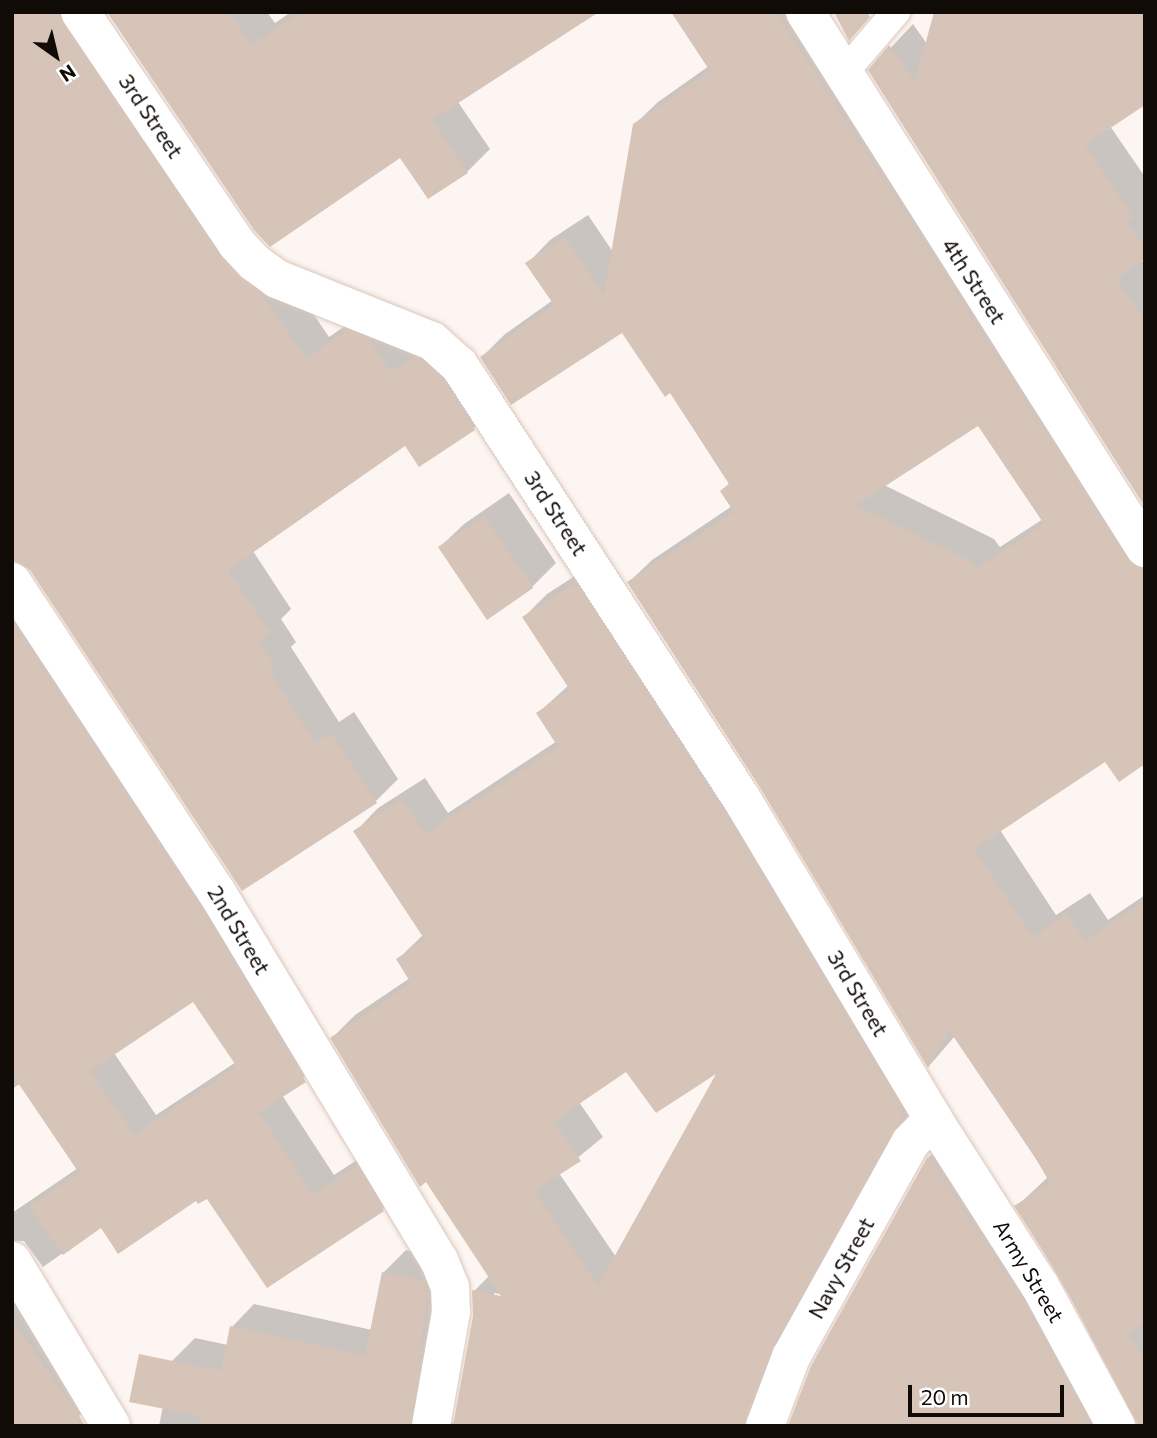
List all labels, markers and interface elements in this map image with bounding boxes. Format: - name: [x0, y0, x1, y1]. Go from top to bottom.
- north arrow: [21, 21, 91, 91]
- text: N: [56, 60, 80, 87]
- street label: 3rd Street: [114, 69, 188, 163]
- street label: 4th Street: [937, 234, 1011, 328]
- street label: 3rd Street: [519, 466, 593, 560]
- street label: 2nd Street: [203, 881, 275, 979]
- street label: 3rd Street: [823, 946, 893, 1040]
- street label: Navy Street: [803, 1213, 879, 1323]
- street label: Army Street: [989, 1215, 1069, 1327]
- scale bar: [912, 1372, 1068, 1416]
- text: 20 m: [921, 1384, 969, 1409]

